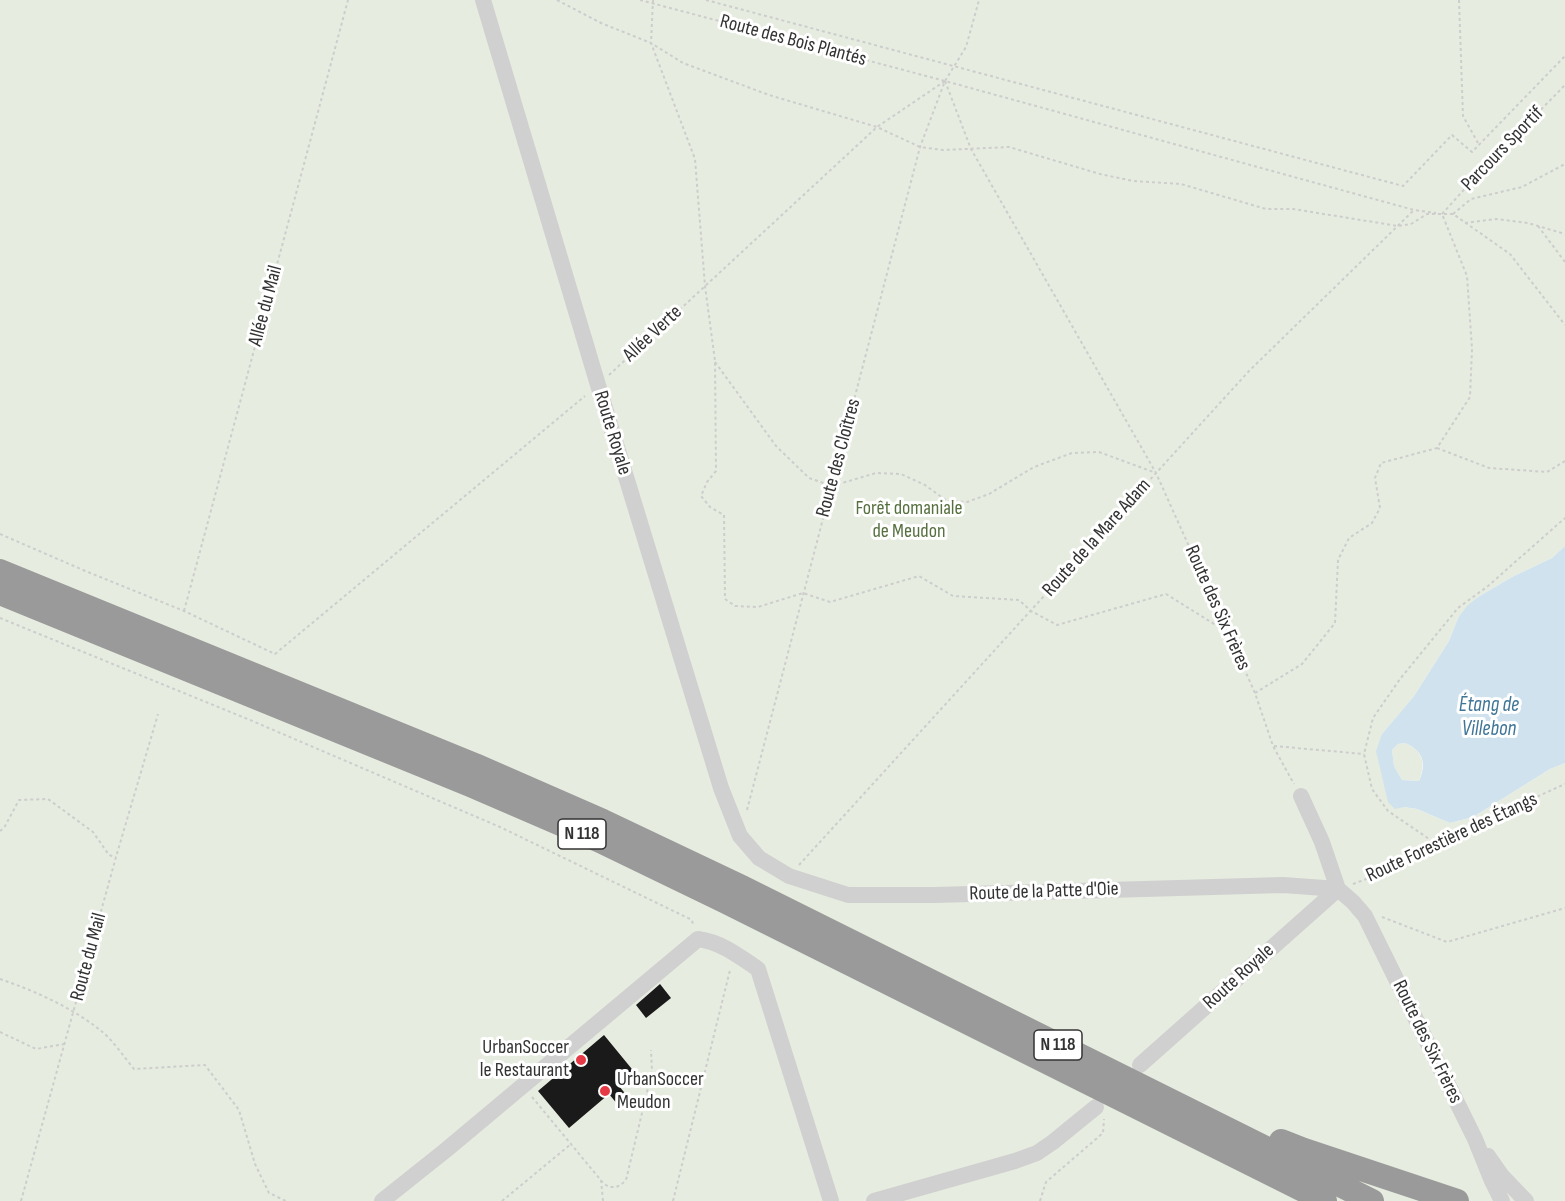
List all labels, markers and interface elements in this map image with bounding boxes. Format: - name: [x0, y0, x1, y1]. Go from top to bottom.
- street label: Route des Bois Plantés: [717, 10, 869, 72]
- street label: Parcours Sportif: [1457, 102, 1549, 196]
- street label: Allée du Mail: [244, 263, 288, 349]
- street label: Allée Verte: [619, 301, 687, 367]
- street label: Route Royale: [588, 388, 636, 478]
- street label: Route des Cloîtres: [812, 396, 866, 520]
- street label: Route de la Mare Adam: [1038, 474, 1156, 602]
- park label: Forêt domaniale de Meudon: [855, 497, 963, 544]
- street label: Route des Six Frères: [1179, 542, 1255, 674]
- water label: Étang de Villebon: [1459, 693, 1519, 743]
- street label: Route Forestière des Étangs: [1363, 788, 1541, 888]
- road number: N 118: [558, 819, 606, 849]
- street label: Route de la Patte d'Oie: [969, 877, 1119, 907]
- street label: Route du Mail: [66, 911, 112, 1003]
- street label: Route Royale: [1199, 939, 1279, 1015]
- street label: Route des Six Frères: [1387, 976, 1467, 1108]
- road number: N 118: [1034, 1030, 1082, 1060]
- place label: UrbanSoccer le Restaurant: [480, 1036, 569, 1083]
- marker: UrbanSoccer le Restaurant: [574, 1053, 588, 1067]
- place label: UrbanSoccer Meudon: [617, 1068, 704, 1115]
- marker: UrbanSoccer Meudon: [598, 1084, 612, 1098]

